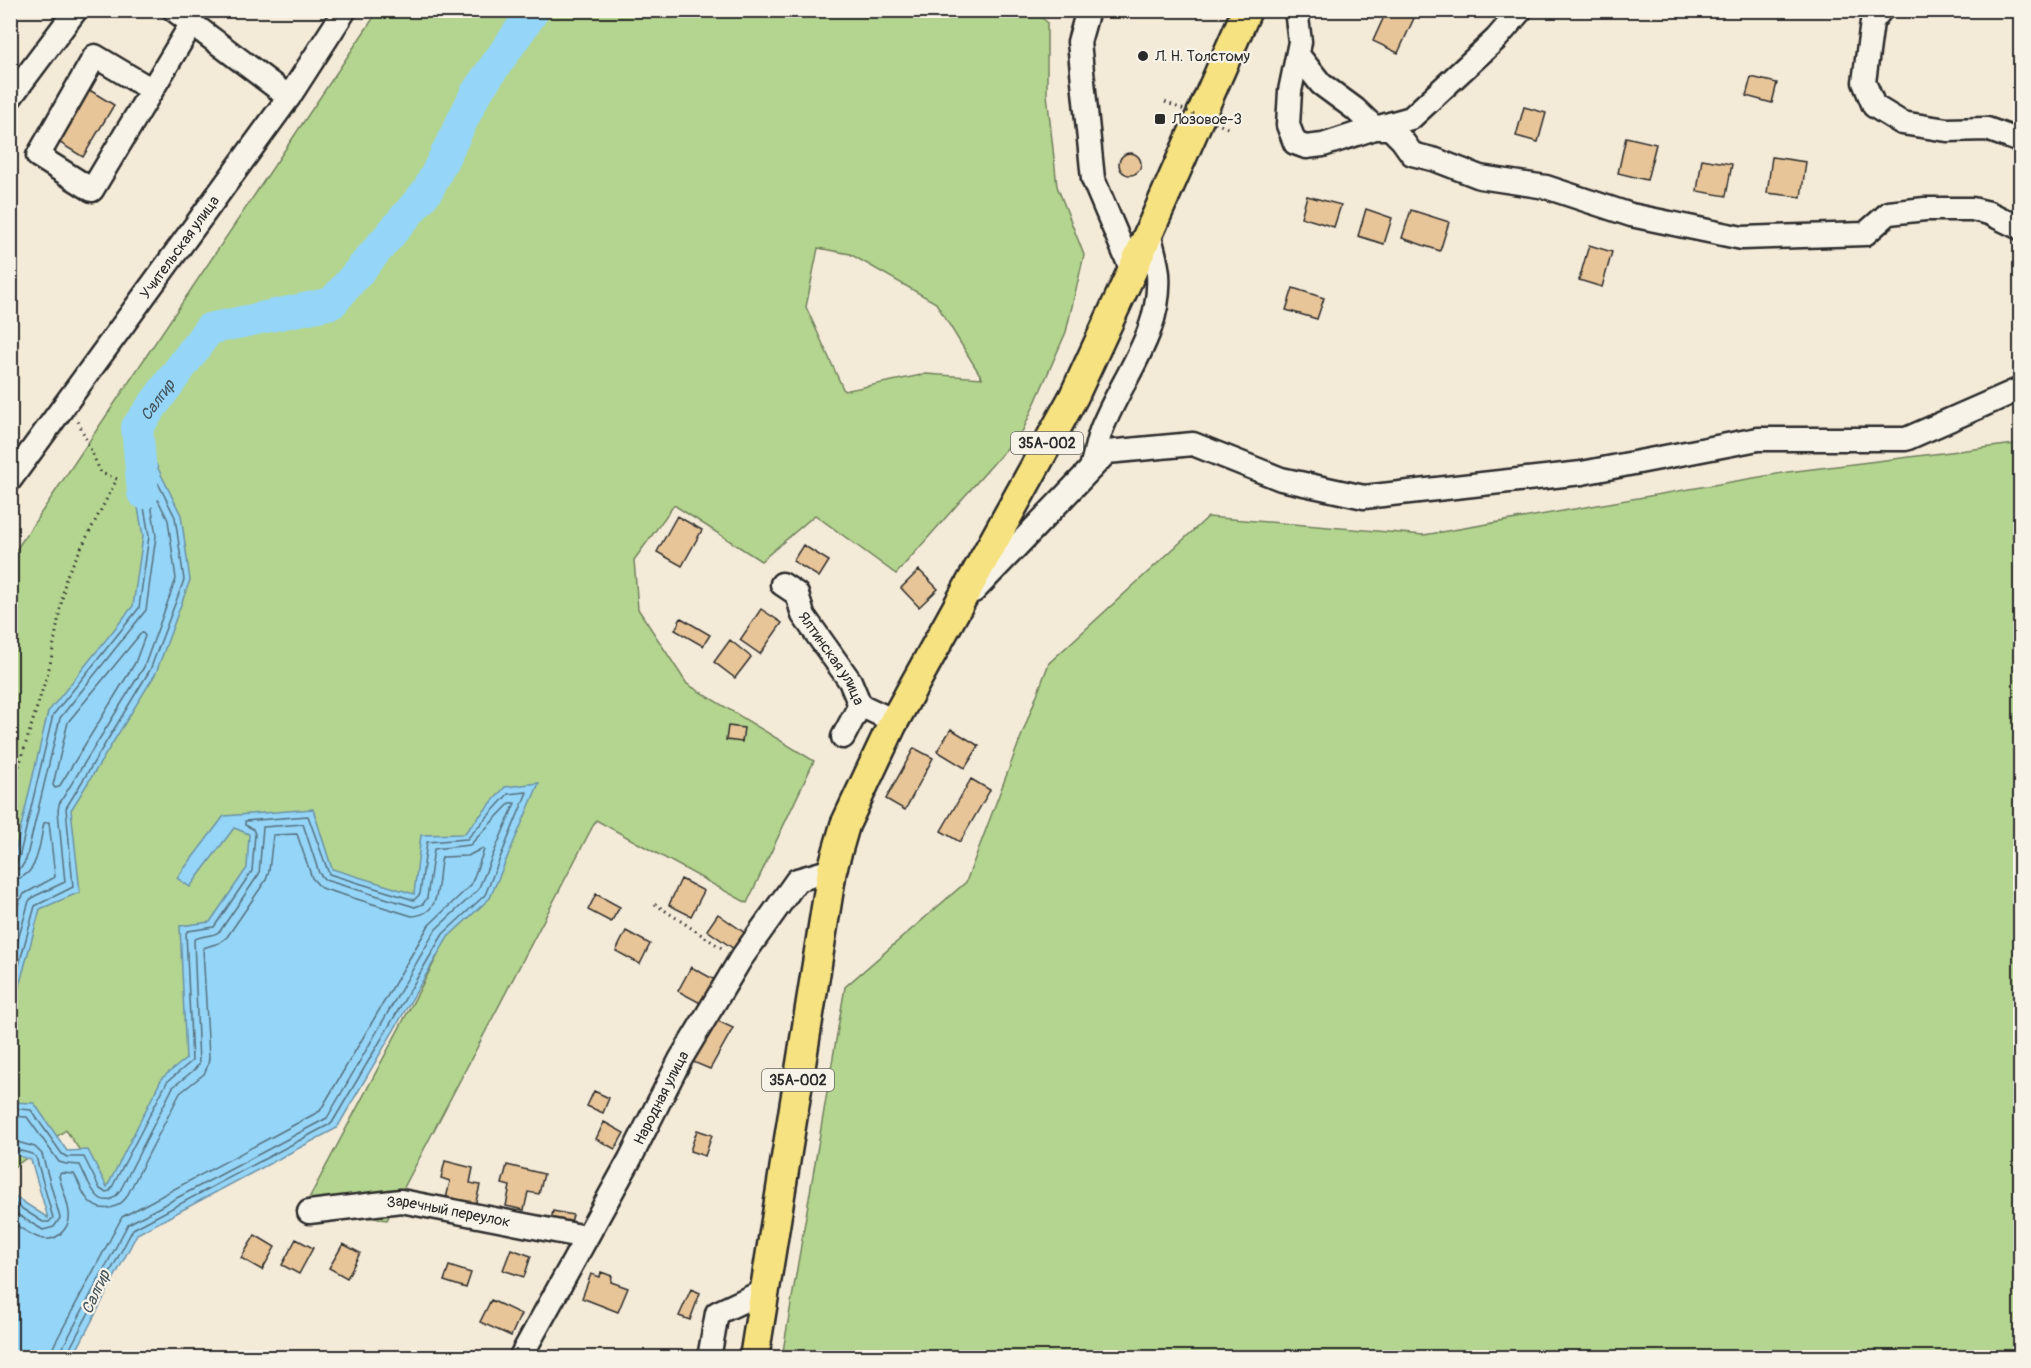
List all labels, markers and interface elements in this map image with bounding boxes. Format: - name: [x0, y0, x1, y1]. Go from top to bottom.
- place label: Л. Н. Толстому: [1154, 47, 1251, 66]
- marker: Л. Н. Толстому: [1136, 49, 1150, 63]
- place label: Лозовое-3: [1171, 110, 1242, 129]
- marker: Лозовое-3: [1153, 112, 1167, 126]
- street label: Учительская улица: [136, 192, 224, 303]
- water label: Салгир: [136, 375, 180, 425]
- road number: 35А-002: [1011, 432, 1083, 454]
- street label: Ялтинская улица: [794, 608, 868, 708]
- street label: Народная улица: [630, 1048, 693, 1148]
- road number: 35А-002: [762, 1069, 834, 1091]
- street label: Заречный переулок: [386, 1192, 512, 1232]
- water label: Салгир: [77, 1266, 115, 1317]

